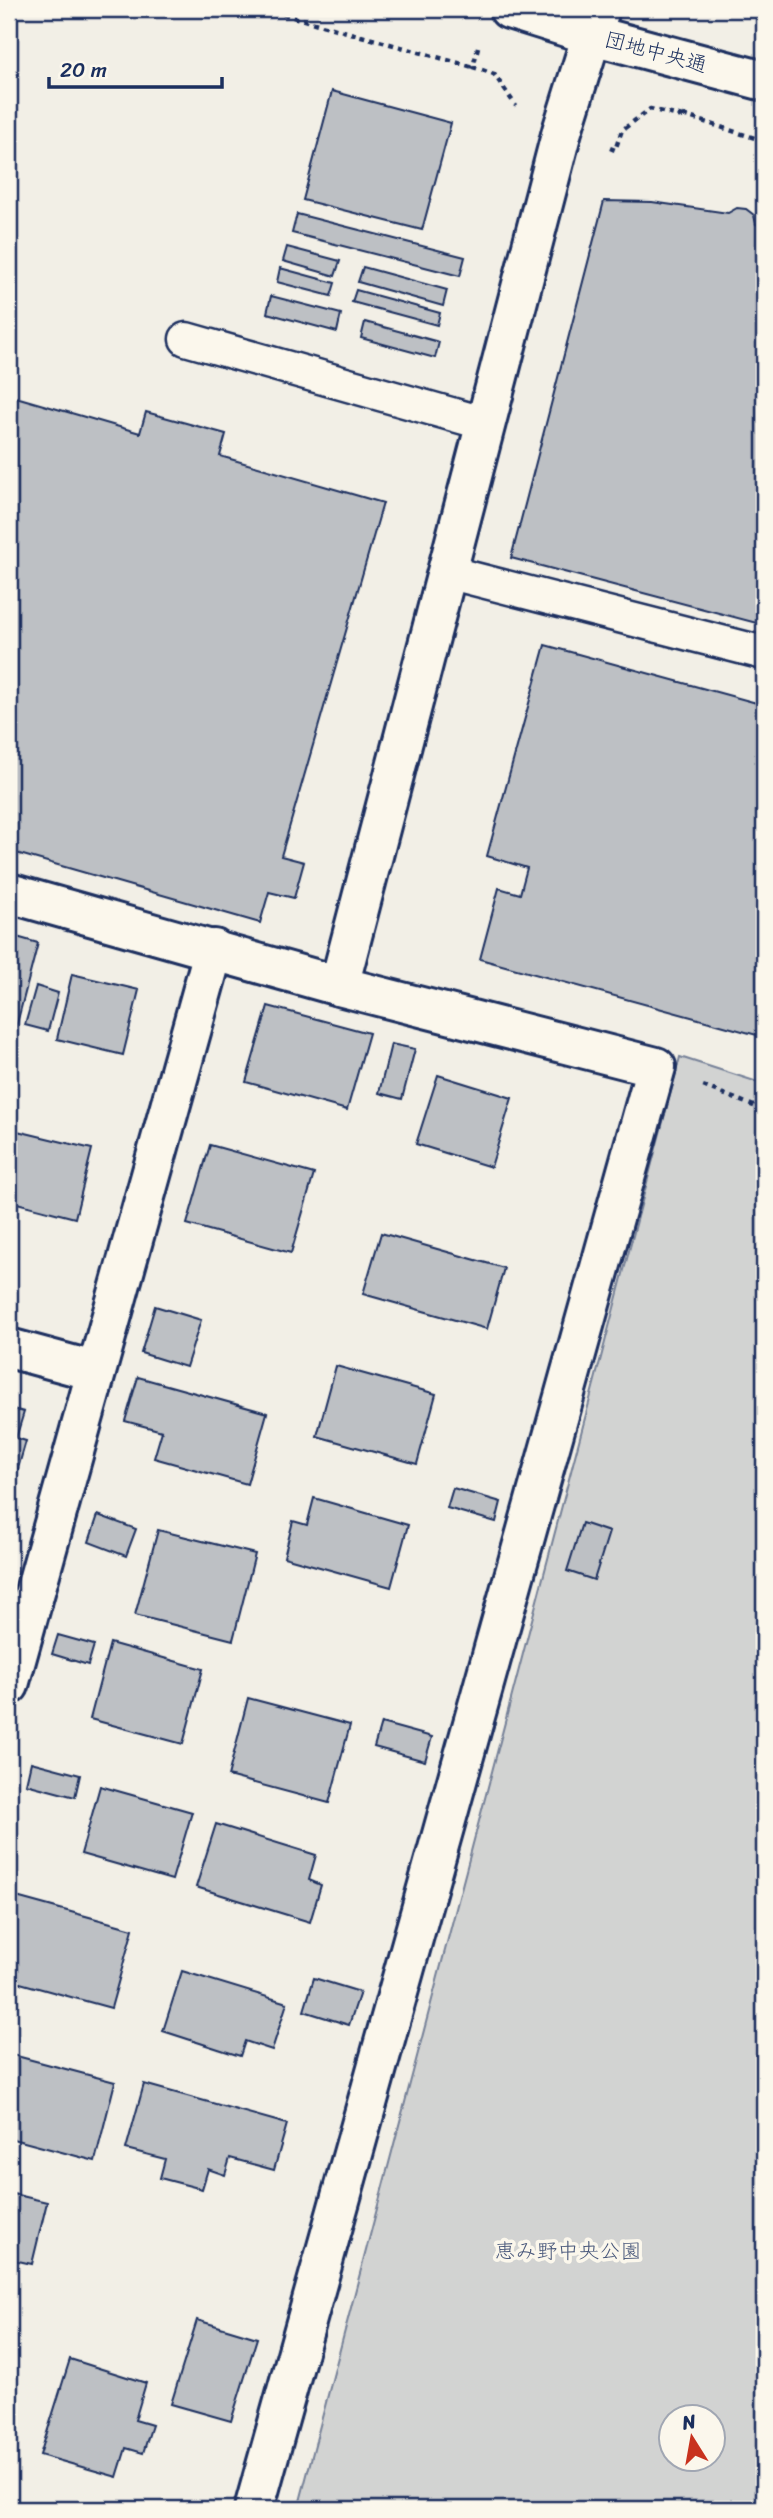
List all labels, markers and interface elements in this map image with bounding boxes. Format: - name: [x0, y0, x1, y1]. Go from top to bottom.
- street label: 団地中央通: [600, 20, 712, 84]
- scale bar: [49, 46, 222, 90]
- text: 20 m: [60, 51, 107, 89]
- park label: 恵み野中央公園: [495, 2232, 642, 2270]
- north arrow: [658, 2402, 728, 2472]
- text: N: [678, 2404, 699, 2439]

